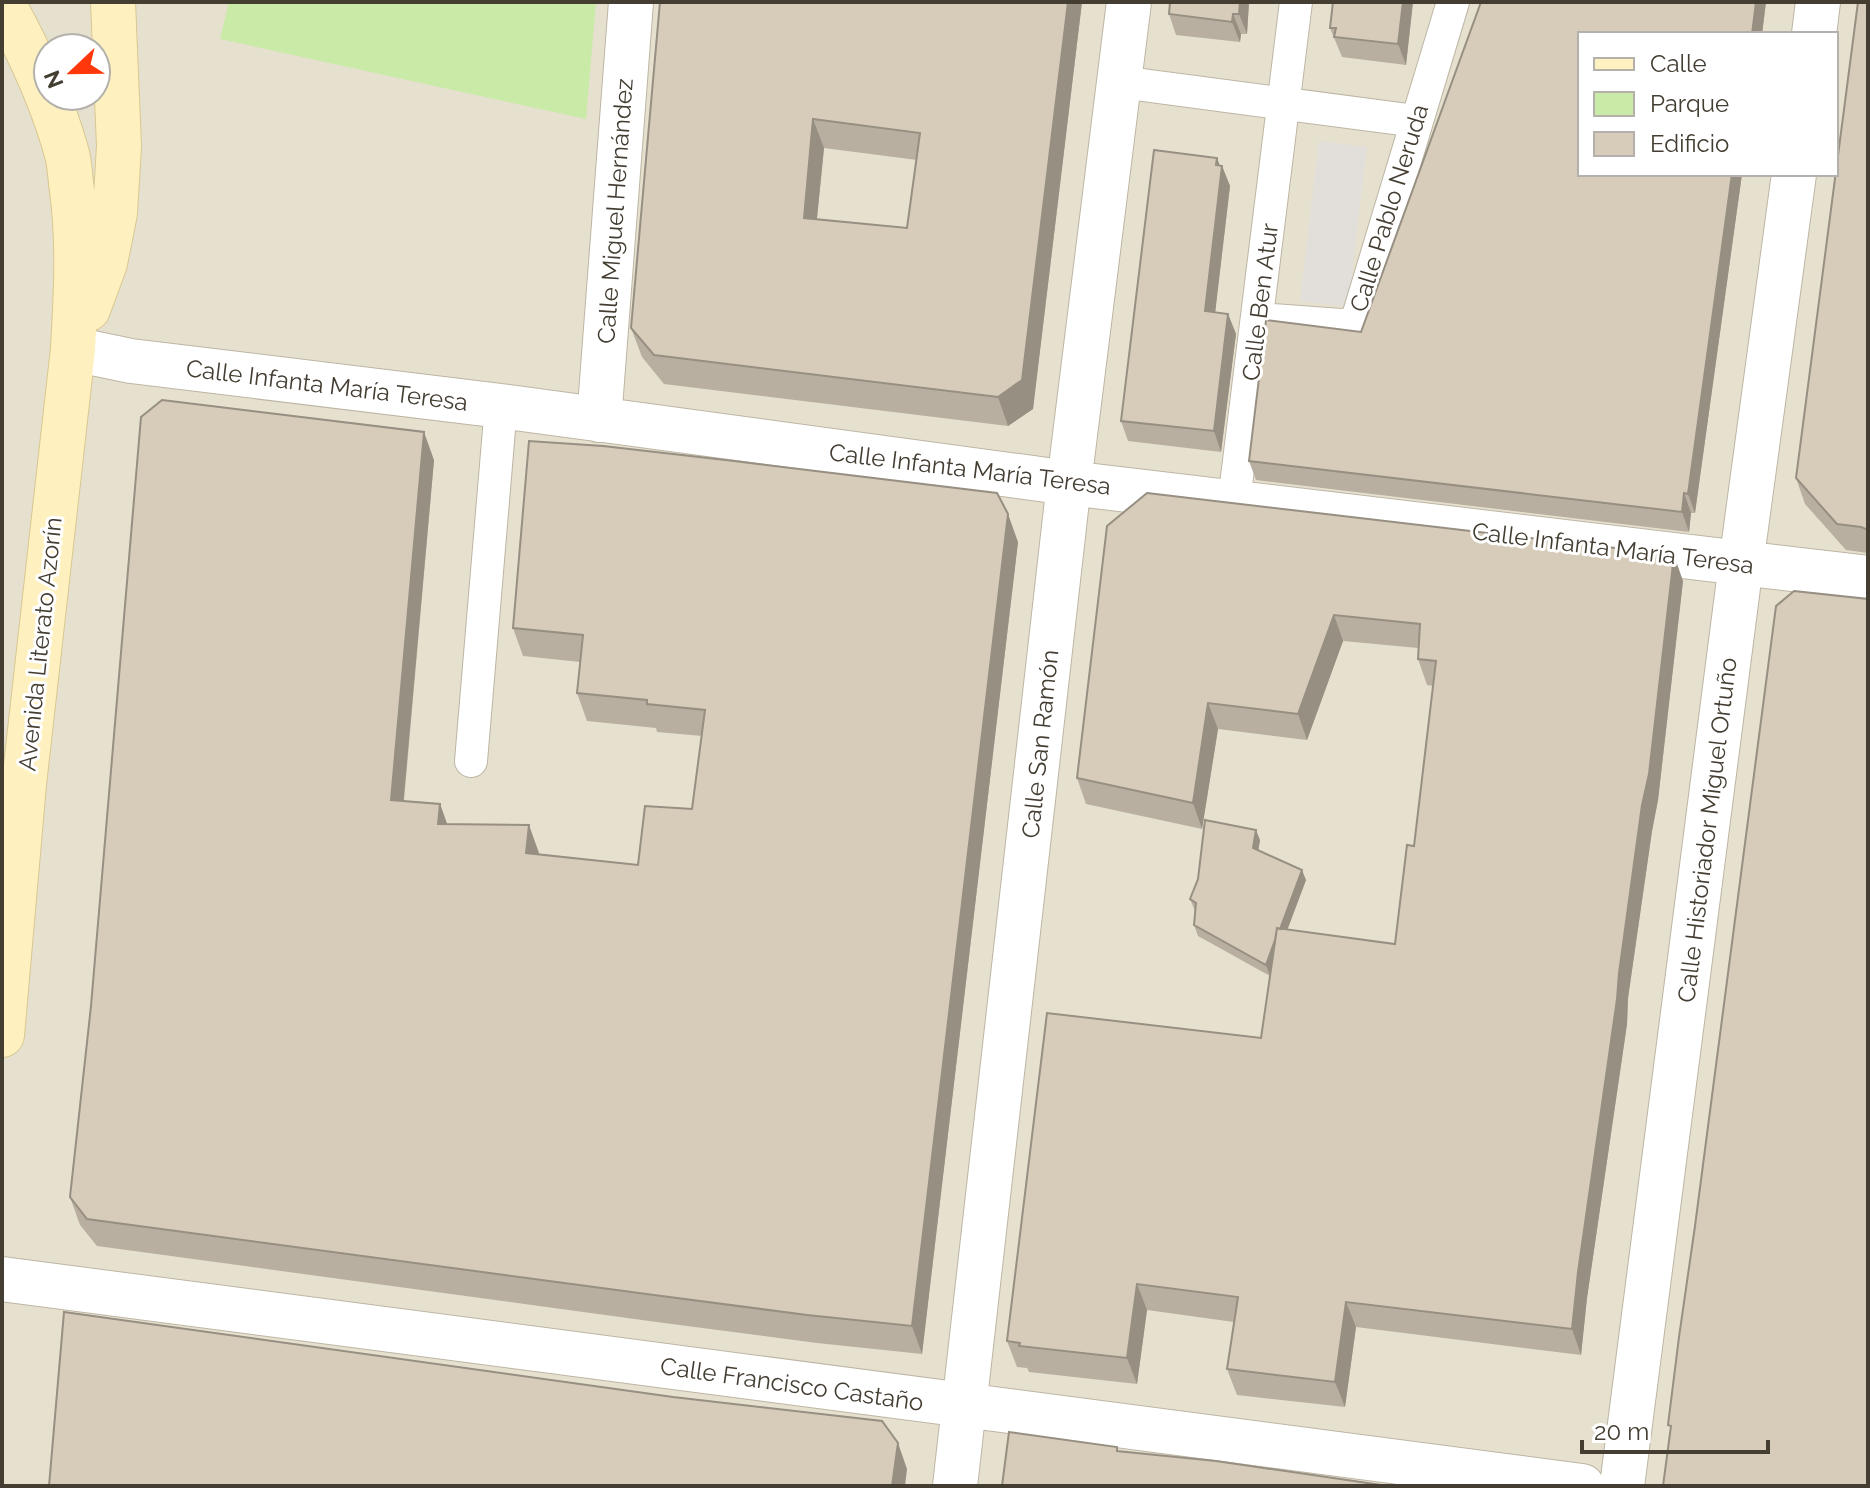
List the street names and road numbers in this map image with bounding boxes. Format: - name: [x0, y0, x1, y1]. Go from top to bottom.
- street label: Calle Miguel Hernández: [591, 77, 639, 345]
- street label: Calle Pablo Neruda: [1344, 101, 1434, 315]
- street label: Calle Ben Atur: [1236, 221, 1284, 383]
- street label: Calle Infanta María Teresa: [184, 353, 470, 417]
- street label: Calle Infanta María Teresa: [827, 437, 1113, 501]
- street label: Avenida Literato Azorín: [12, 516, 68, 772]
- street label: Calle Infanta María Teresa: [1470, 516, 1756, 580]
- street label: Calle San Ramón: [1016, 648, 1064, 840]
- street label: Calle Historiador Miguel Ortuño: [1671, 656, 1743, 1004]
- street label: Calle Francisco Castaño: [659, 1351, 925, 1417]

